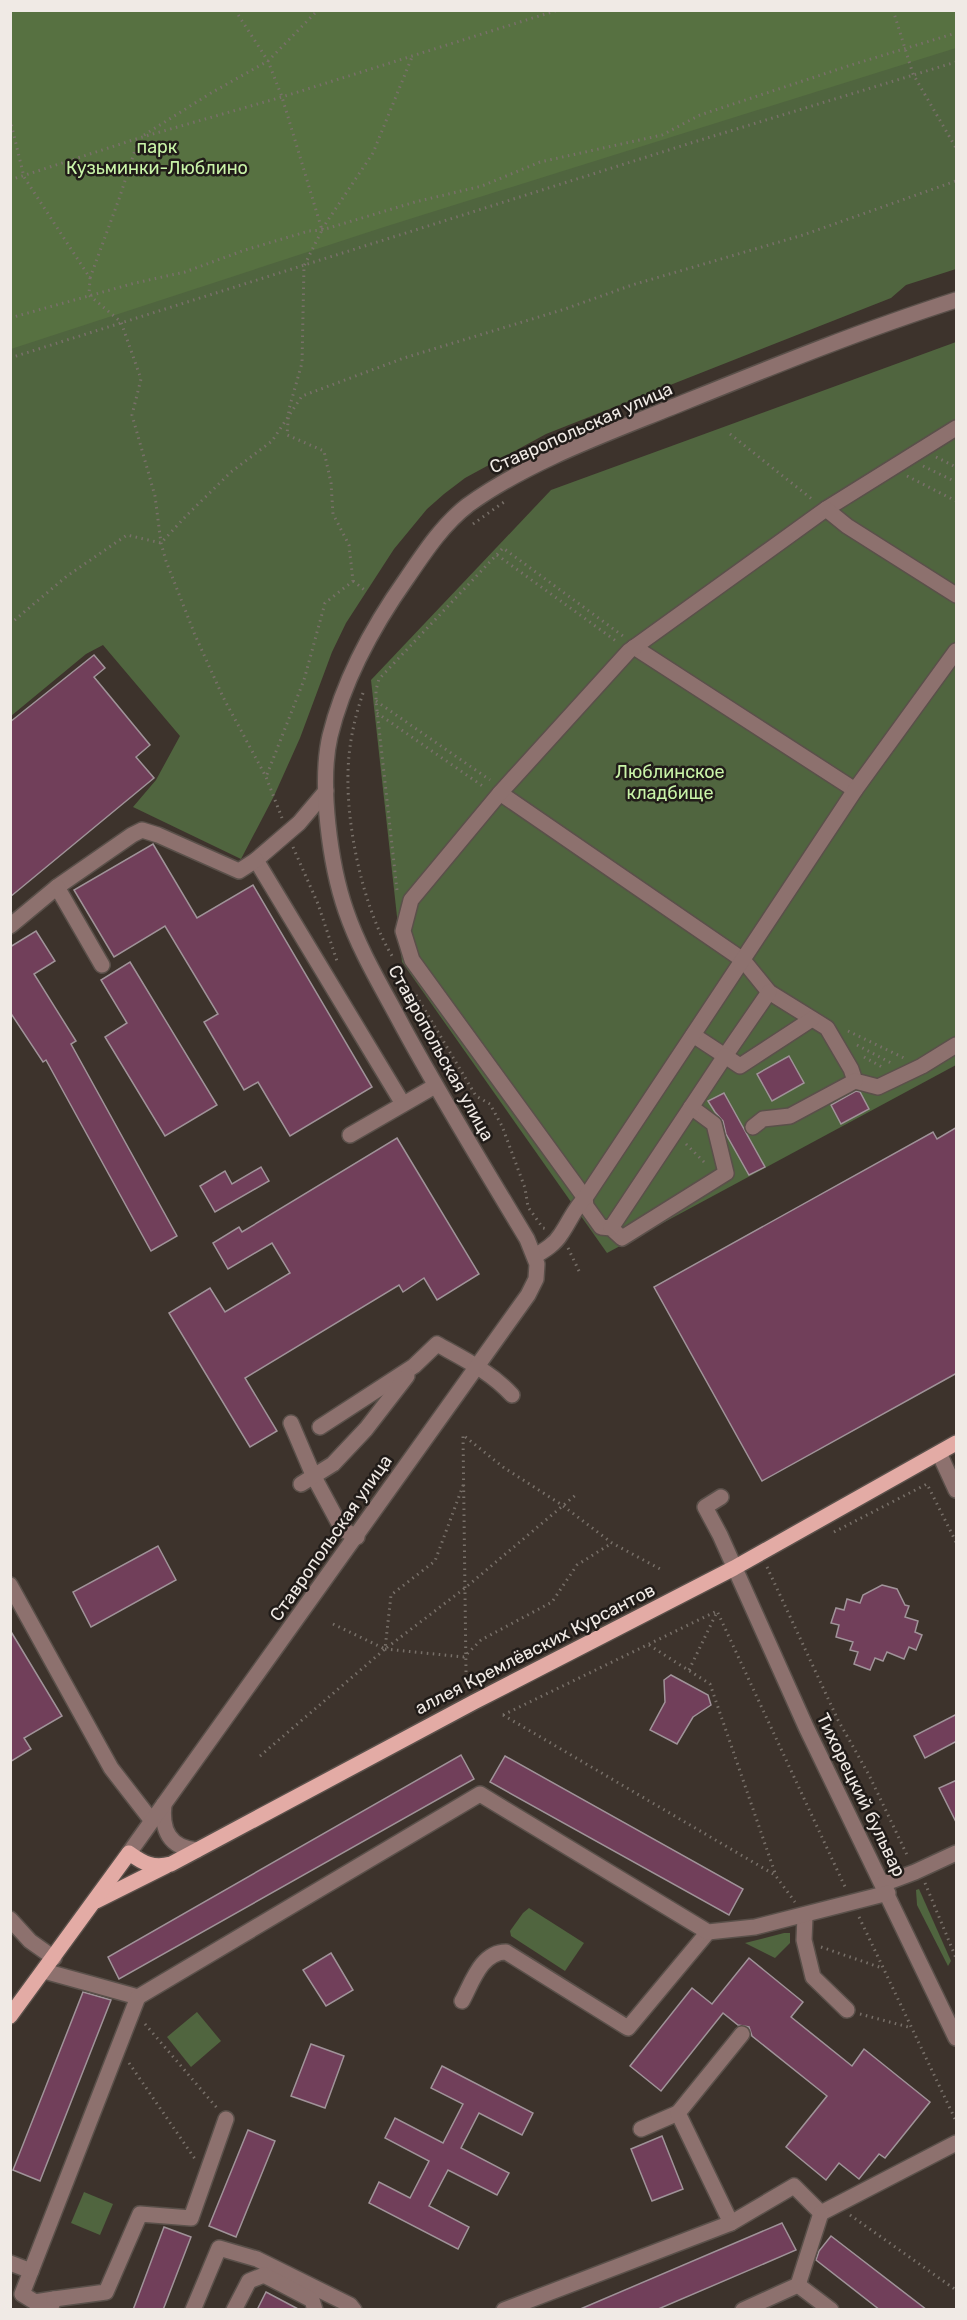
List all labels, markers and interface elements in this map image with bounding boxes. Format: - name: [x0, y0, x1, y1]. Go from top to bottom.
- park label: парк Кузьминки-Люблино: [66, 136, 248, 179]
- street label: Ставропольская улица: [486, 378, 676, 478]
- park label: Люблинское кладбище: [615, 761, 725, 804]
- street label: Ставропольская улица: [383, 961, 499, 1145]
- street label: Ставропольская улица: [265, 1451, 397, 1625]
- street label: аллея Кремлёвских Курсантов: [411, 1579, 659, 1719]
- street label: Тихорецкий бульвар: [812, 1710, 910, 1880]

